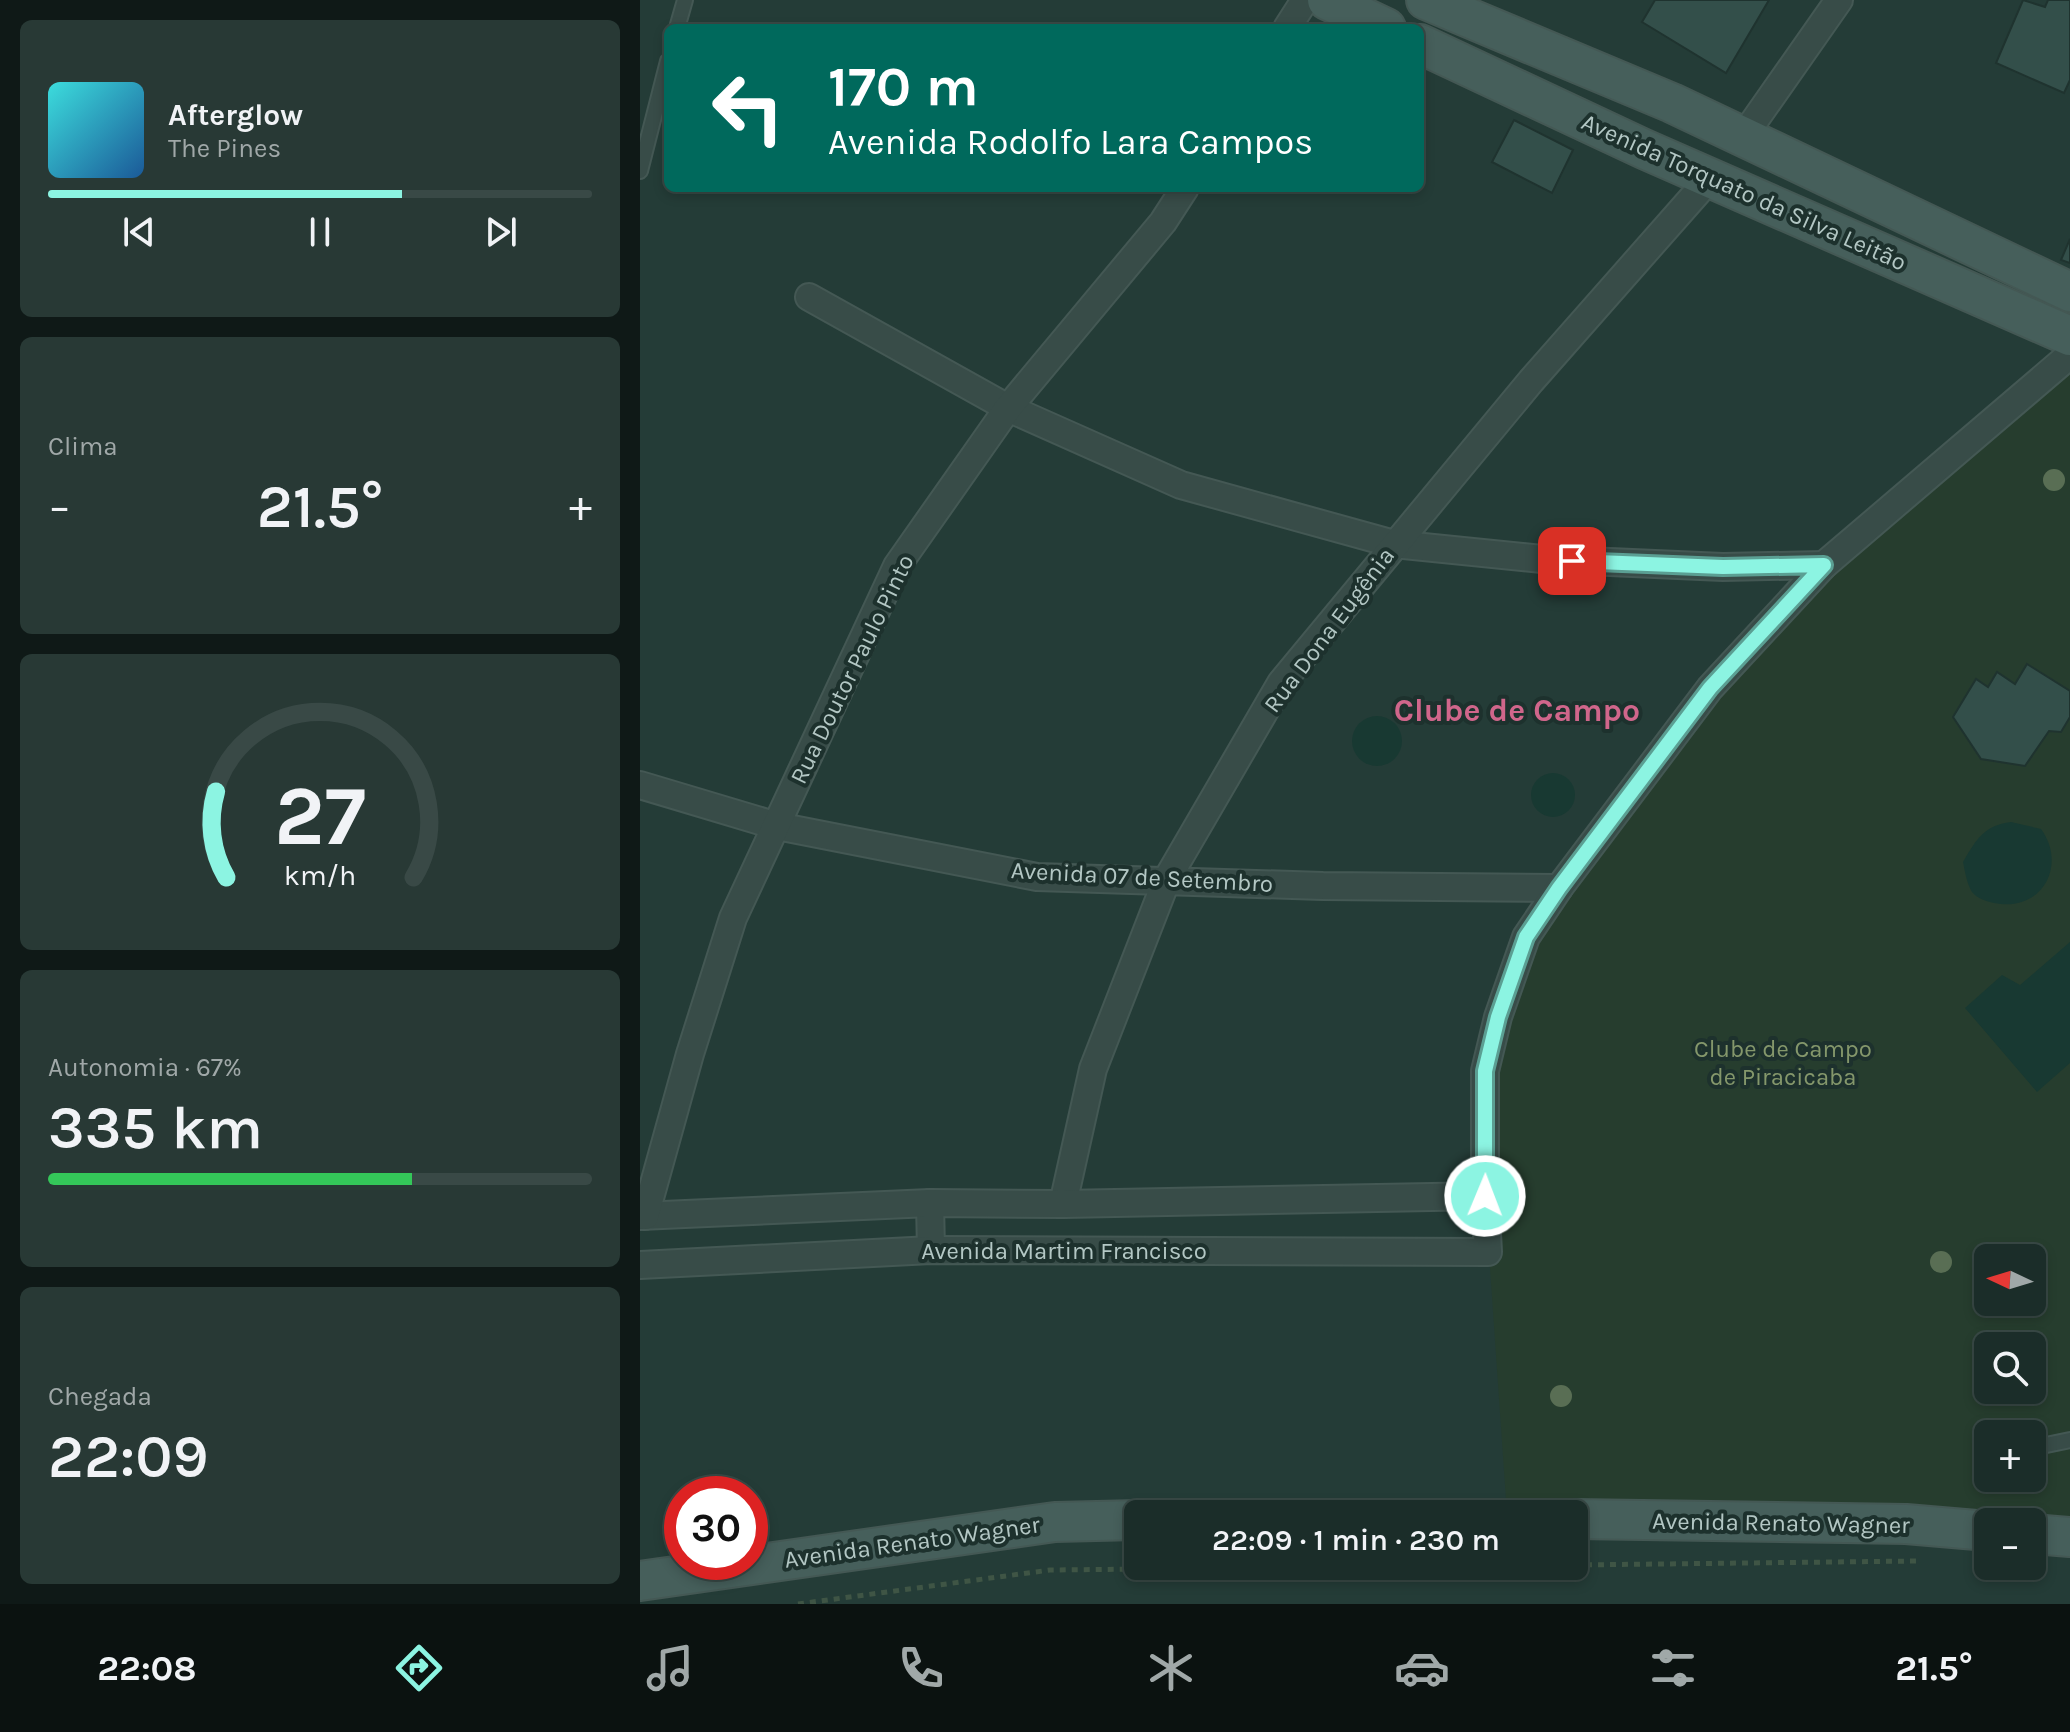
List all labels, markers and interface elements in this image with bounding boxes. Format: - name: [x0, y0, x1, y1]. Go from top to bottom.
- text: 170 m: [828, 54, 979, 119]
- icon: left: [696, 56, 800, 160]
- text: Afterglow: [168, 97, 303, 133]
- street label: Avenida Torquato da Silva Leitão: [1577, 108, 1911, 276]
- text: Avenida Rodolfo Lara Campos: [828, 121, 1313, 163]
- text: The Pines: [168, 133, 281, 164]
- icon: previous: [117, 210, 161, 254]
- icon: pause: [298, 210, 342, 254]
- icon: next: [479, 210, 523, 254]
- text: Clima: [48, 431, 118, 462]
- text: 21.5°: [257, 472, 383, 542]
- text: −: [48, 481, 71, 532]
- text: +: [569, 481, 592, 532]
- pin: [1538, 527, 1606, 595]
- icon: arrive: [1550, 539, 1594, 583]
- street label: Rua Dona Eugênia: [1258, 542, 1400, 718]
- street label: Rua Doutor Paulo Pinto: [784, 550, 920, 788]
- district label: Clube de Campo: [1394, 692, 1640, 729]
- text: 27: [274, 768, 366, 865]
- street label: Avenida 07 de Setembro: [1010, 856, 1274, 898]
- text: km/h: [284, 859, 356, 892]
- park label: Clube de Campo de Piracicaba: [1694, 1035, 1872, 1091]
- text: Autonomia · 67%: [48, 1052, 242, 1083]
- text: 335 km: [48, 1093, 263, 1163]
- position arrow: [1443, 1154, 1527, 1238]
- street label: Avenida Martim Francisco: [921, 1237, 1207, 1265]
- north arrow: [1974, 1244, 2046, 1316]
- map controls: [1974, 1244, 2046, 1580]
- button: search: [1974, 1332, 2046, 1404]
- text: Chegada: [48, 1381, 152, 1412]
- button: +: [1974, 1420, 2046, 1492]
- text: 22:09: [48, 1422, 209, 1492]
- speed limit sign: 30: [664, 1476, 768, 1580]
- street label: Avenida Renato Wagner: [1652, 1507, 1911, 1539]
- button: −: [1974, 1508, 2046, 1580]
- street label: Avenida Renato Wagner: [782, 1510, 1042, 1574]
- text: 22:09 · 1 min · 230 m: [1212, 1522, 1500, 1558]
- icon: directions: [391, 1640, 447, 1696]
- icon: music: [642, 1640, 698, 1696]
- icon: phone: [893, 1640, 949, 1696]
- icon: climate: [1143, 1640, 1199, 1696]
- icon: car: [1394, 1640, 1450, 1696]
- icon: filters: [1645, 1640, 1701, 1696]
- text: 22:08: [97, 1647, 197, 1689]
- text: 21.5°: [1895, 1647, 1973, 1689]

